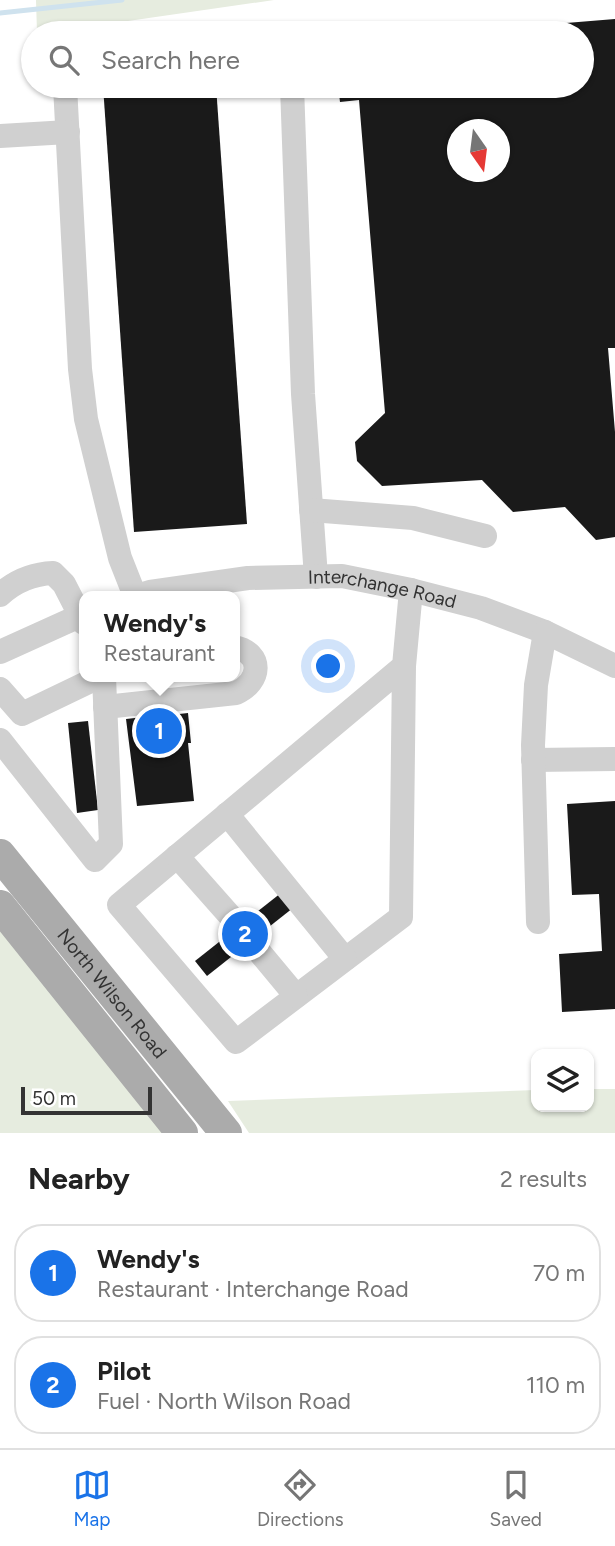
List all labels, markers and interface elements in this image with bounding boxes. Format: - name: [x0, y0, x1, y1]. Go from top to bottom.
- search box: [21, 21, 594, 98]
- icon: search: [45, 41, 83, 79]
- text: Search here: [101, 44, 240, 76]
- north arrow: [447, 119, 510, 182]
- street label: Interchange Road: [308, 565, 459, 613]
- popup: [79, 591, 240, 682]
- text: Wendy's: [104, 607, 206, 639]
- text: Restaurant: [104, 639, 215, 667]
- your location: [311, 649, 345, 683]
- pin: 1: [136, 705, 182, 757]
- pin: 2: [222, 908, 268, 960]
- street label: North Wilson Road: [52, 924, 171, 1063]
- map controls: [531, 1049, 594, 1112]
- button: layers: [531, 1049, 594, 1112]
- scale bar: [21, 1084, 152, 1116]
- text: 50 m: [32, 1087, 76, 1110]
- text: Nearby: [28, 1160, 130, 1197]
- text: 2 results: [500, 1165, 587, 1193]
- text: Wendy's: [97, 1243, 200, 1275]
- text: 1: [48, 1259, 58, 1287]
- text: 70 m: [533, 1259, 585, 1287]
- text: Restaurant · Interchange Road: [97, 1275, 409, 1303]
- text: Pilot: [97, 1355, 151, 1387]
- text: 2: [46, 1371, 60, 1399]
- text: 110 m: [526, 1371, 585, 1399]
- text: Fuel · North Wilson Road: [97, 1387, 351, 1415]
- tab: Map: [73, 1466, 111, 1531]
- tab: Directions: [257, 1466, 344, 1531]
- tab: Saved: [490, 1466, 542, 1531]

